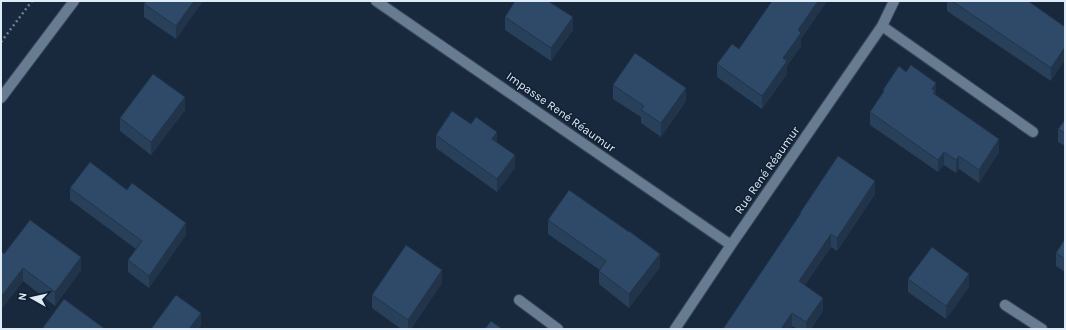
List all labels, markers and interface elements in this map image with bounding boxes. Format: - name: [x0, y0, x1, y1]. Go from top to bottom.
- street label: Impasse René Réaumur: [504, 69, 619, 155]
- street label: Rue René Réaumur: [732, 123, 803, 216]
- north arrow: [12, 278, 52, 318]
- text: N: [16, 292, 30, 301]

